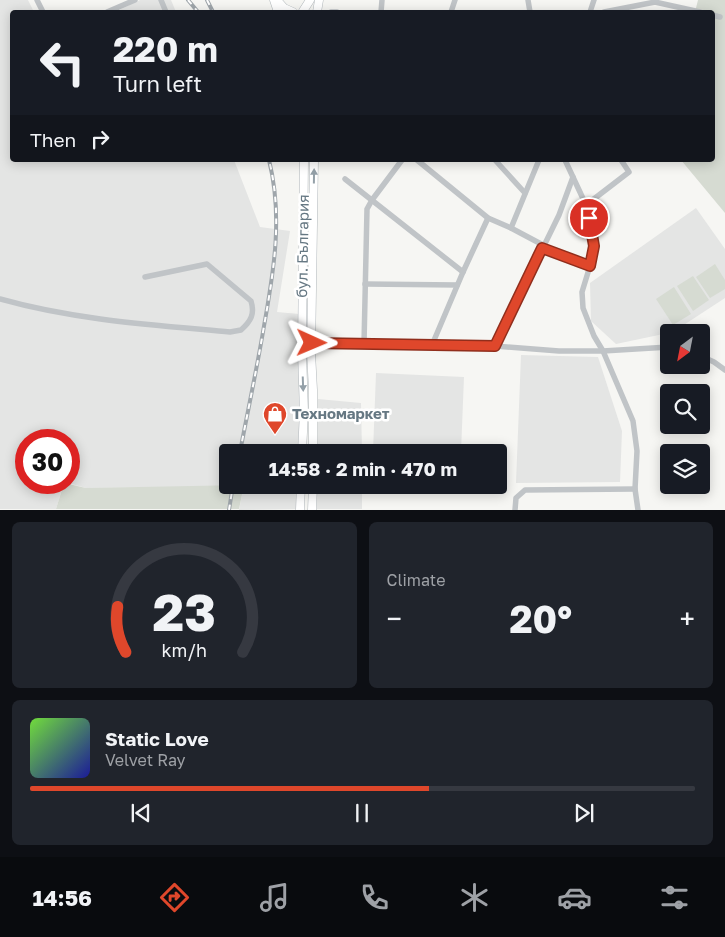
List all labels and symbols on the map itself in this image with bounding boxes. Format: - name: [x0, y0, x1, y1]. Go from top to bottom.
- one-way arrow: [310, 168, 318, 184]
- street label: бул. България: [292, 194, 312, 298]
- pin: [568, 197, 610, 239]
- position arrow: [285, 316, 337, 368]
- north arrow: [660, 324, 710, 374]
- one-way arrow: [299, 376, 307, 392]
- shop icon: Техномаркет: [262, 401, 288, 435]
- place label: Техномаркет: [292, 404, 390, 422]
- speed limit sign: 30: [15, 429, 80, 494]

